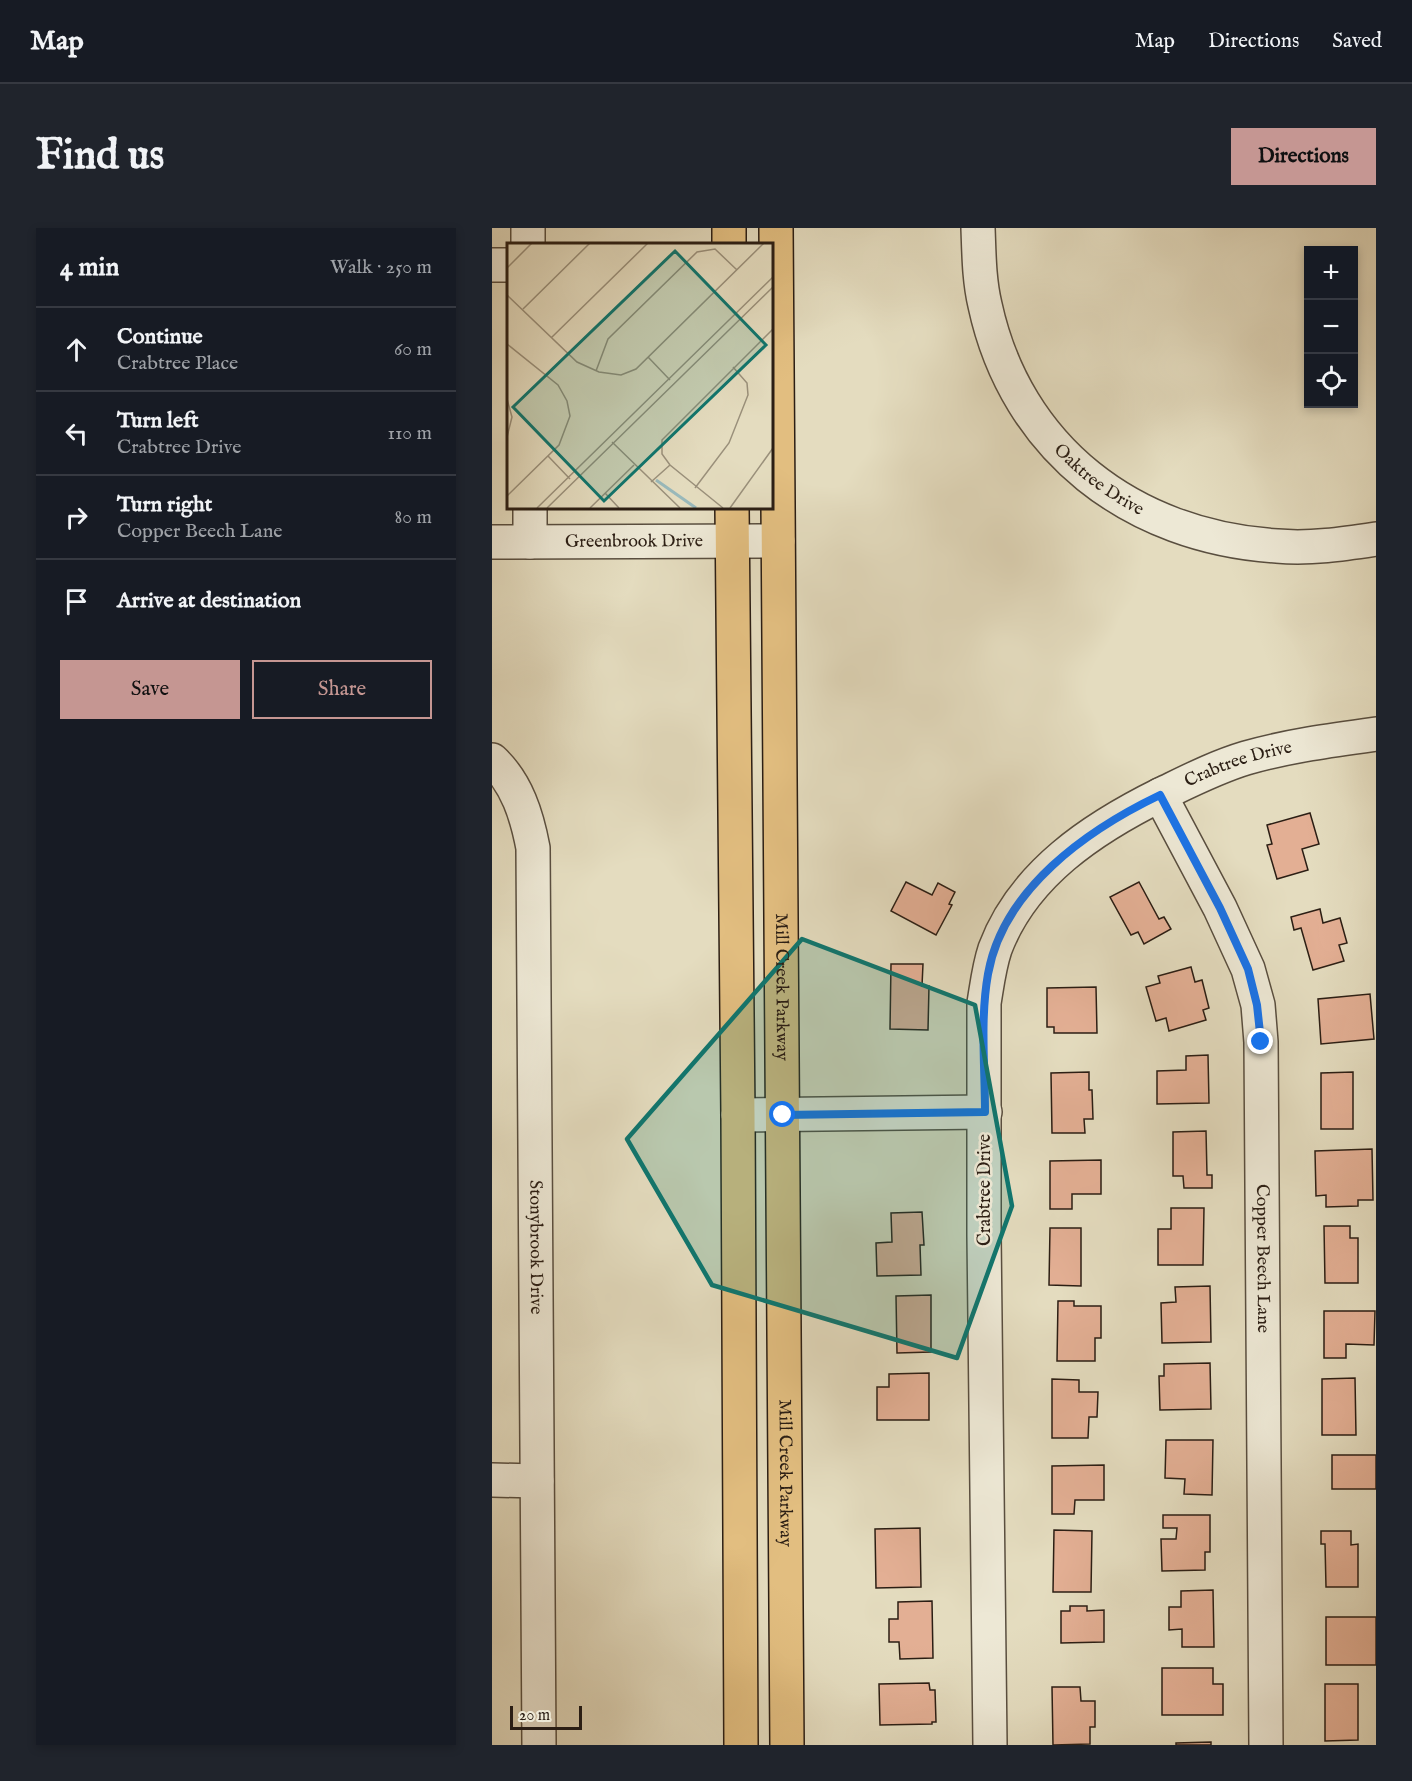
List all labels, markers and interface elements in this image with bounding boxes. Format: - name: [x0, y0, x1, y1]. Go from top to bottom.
- text: Map: [30, 24, 84, 59]
- text: Map: [1135, 28, 1175, 55]
- text: Directions: [1208, 28, 1299, 55]
- text: Saved: [1332, 28, 1382, 55]
- button: Directions: [1231, 128, 1376, 185]
- text: Find us: [36, 130, 164, 183]
- inset map: [507, 243, 772, 508]
- map controls: [1304, 246, 1358, 408]
- button: +: [1304, 246, 1358, 300]
- text: 4 min: [60, 251, 119, 284]
- text: Walk · 250 m: [330, 255, 432, 280]
- button: −: [1304, 300, 1358, 354]
- text: Continue: [117, 323, 203, 351]
- icon: ahead: [60, 333, 93, 366]
- text: 60 m: [394, 337, 432, 362]
- text: Crabtree Place: [117, 351, 238, 376]
- button: locate: [1304, 354, 1358, 408]
- text: Turn left: [117, 407, 199, 435]
- icon: left: [60, 417, 93, 450]
- text: 110 m: [388, 421, 432, 446]
- text: Crabtree Drive: [117, 435, 241, 460]
- street label: Oaktree Drive: [1049, 439, 1148, 521]
- text: Turn right: [117, 491, 212, 519]
- icon: right: [60, 501, 93, 534]
- text: 80 m: [395, 505, 432, 530]
- text: Copper Beech Lane: [117, 519, 283, 544]
- street label: Greenbrook Drive: [565, 530, 703, 553]
- icon: arrive: [60, 585, 93, 618]
- text: Arrive at destination: [117, 587, 301, 615]
- button: Save: [60, 660, 240, 719]
- button: Share: [252, 660, 432, 719]
- street label: Crabtree Drive: [1181, 736, 1294, 793]
- street label: Mill Creek Parkway: [769, 913, 794, 1061]
- route end: [1247, 1028, 1273, 1054]
- route start: [769, 1101, 795, 1127]
- street label: Crabtree Drive: [974, 1134, 997, 1246]
- street label: Stonybrook Drive: [524, 1180, 548, 1314]
- street label: Copper Beech Lane: [1251, 1184, 1275, 1333]
- street label: Mill Creek Parkway: [773, 1399, 797, 1547]
- scale bar: [510, 1703, 582, 1730]
- text: 20 m: [519, 1706, 550, 1726]

